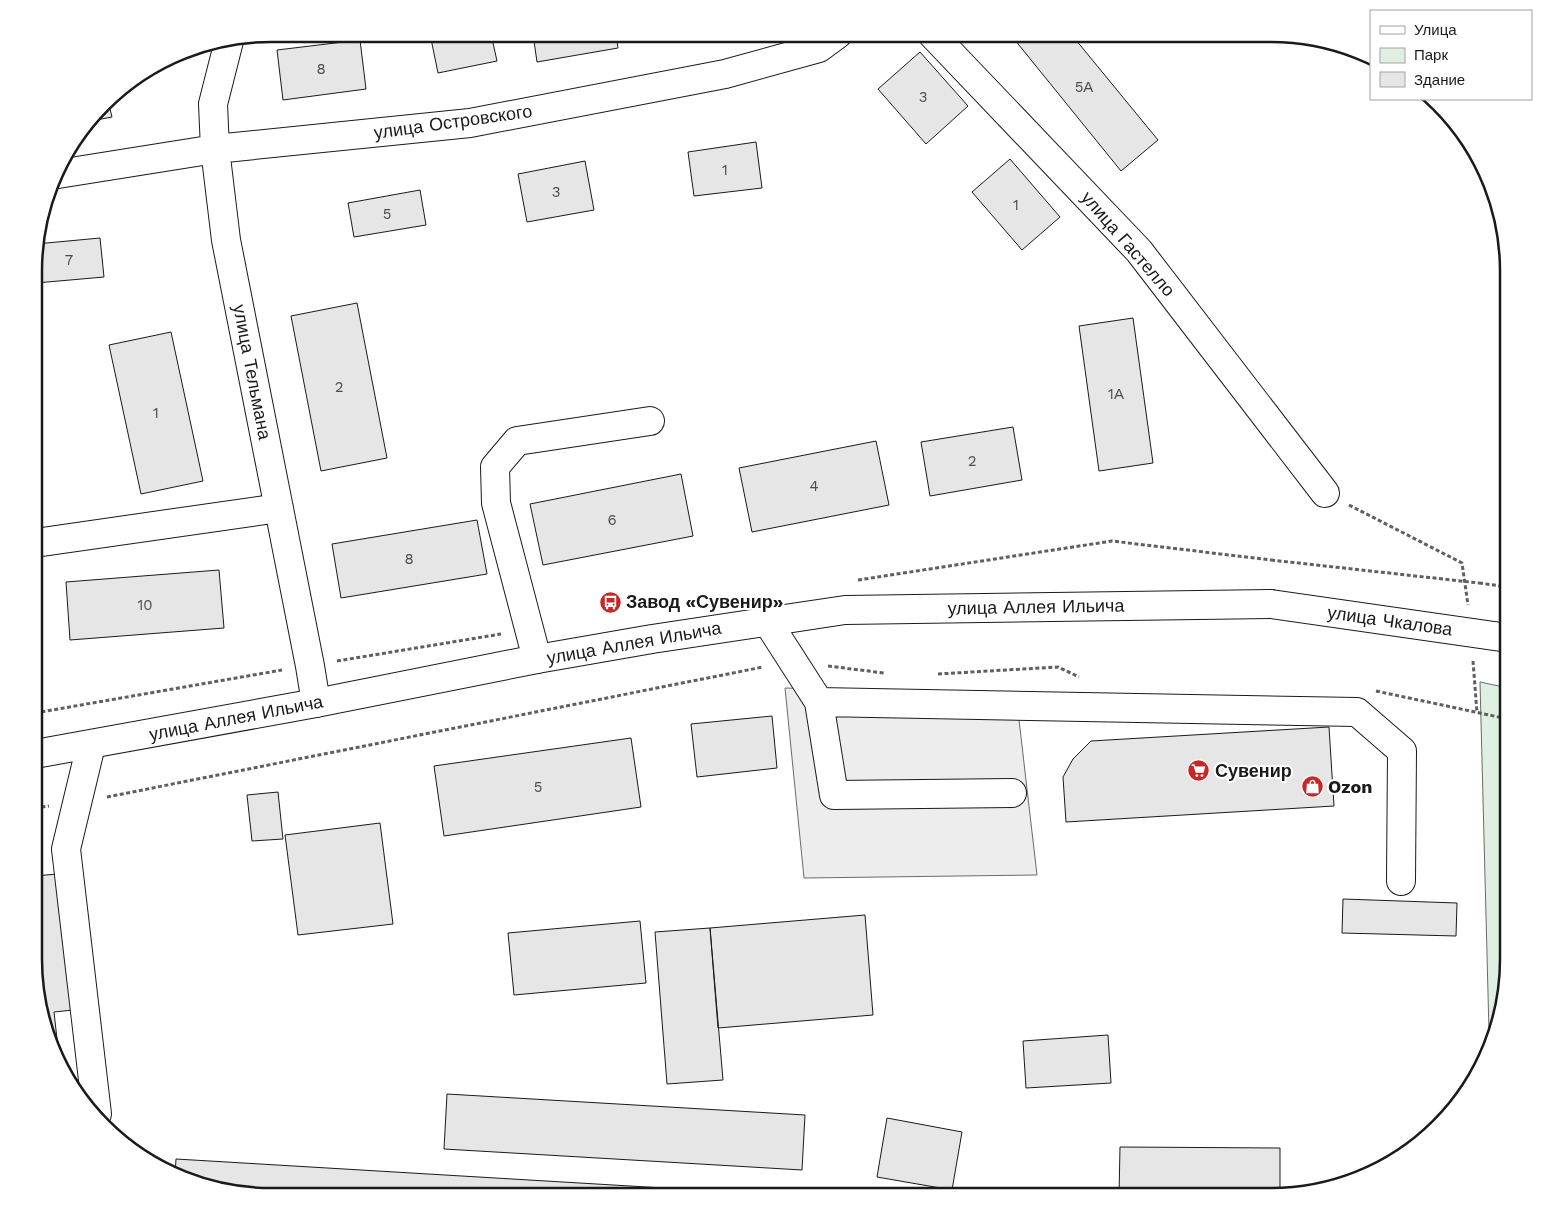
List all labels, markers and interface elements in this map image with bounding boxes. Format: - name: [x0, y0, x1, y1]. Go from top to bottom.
- legend: [1370, 10, 1532, 100]
- text: Улица: [1414, 21, 1457, 39]
- text: Парк: [1414, 46, 1448, 64]
- house number: 8: [316, 60, 326, 78]
- text: Здание: [1414, 71, 1465, 89]
- house number: 5А: [1075, 78, 1093, 96]
- house number: 3: [919, 88, 927, 106]
- street label: улица Островского: [372, 100, 533, 143]
- house number: 1: [722, 161, 728, 179]
- house number: 3: [552, 183, 560, 201]
- street label: улица Гастелло: [1077, 187, 1180, 300]
- house number: 1: [1013, 196, 1019, 214]
- house number: 5: [383, 205, 391, 223]
- house number: 7: [65, 251, 73, 269]
- street label: улица Тельмана: [229, 303, 276, 442]
- house number: 2: [335, 378, 343, 396]
- house number: 1А: [1108, 385, 1124, 403]
- house number: 1: [153, 404, 159, 422]
- house number: 2: [968, 452, 976, 470]
- house number: 4: [809, 477, 819, 495]
- house number: 6: [607, 511, 617, 529]
- house number: 8: [404, 550, 414, 568]
- bus stop icon: Завод «Сувенир»: [598, 590, 622, 614]
- place label: Завод «Сувенир»: [626, 591, 783, 612]
- street label: улица Аллея Ильича: [947, 594, 1126, 619]
- house number: 10: [137, 596, 153, 614]
- street label: улица Чкалова: [1326, 601, 1455, 640]
- street label: улица Аллея Ильича: [545, 617, 724, 668]
- street label: улица Аллея Ильича: [147, 690, 326, 745]
- supermarket icon: Сувенир: [1187, 759, 1211, 783]
- place label: Сувенир: [1215, 760, 1292, 781]
- shop icon: Ozon: [1300, 775, 1324, 799]
- place label: Ozon: [1328, 776, 1372, 797]
- house number: 5: [534, 778, 542, 796]

